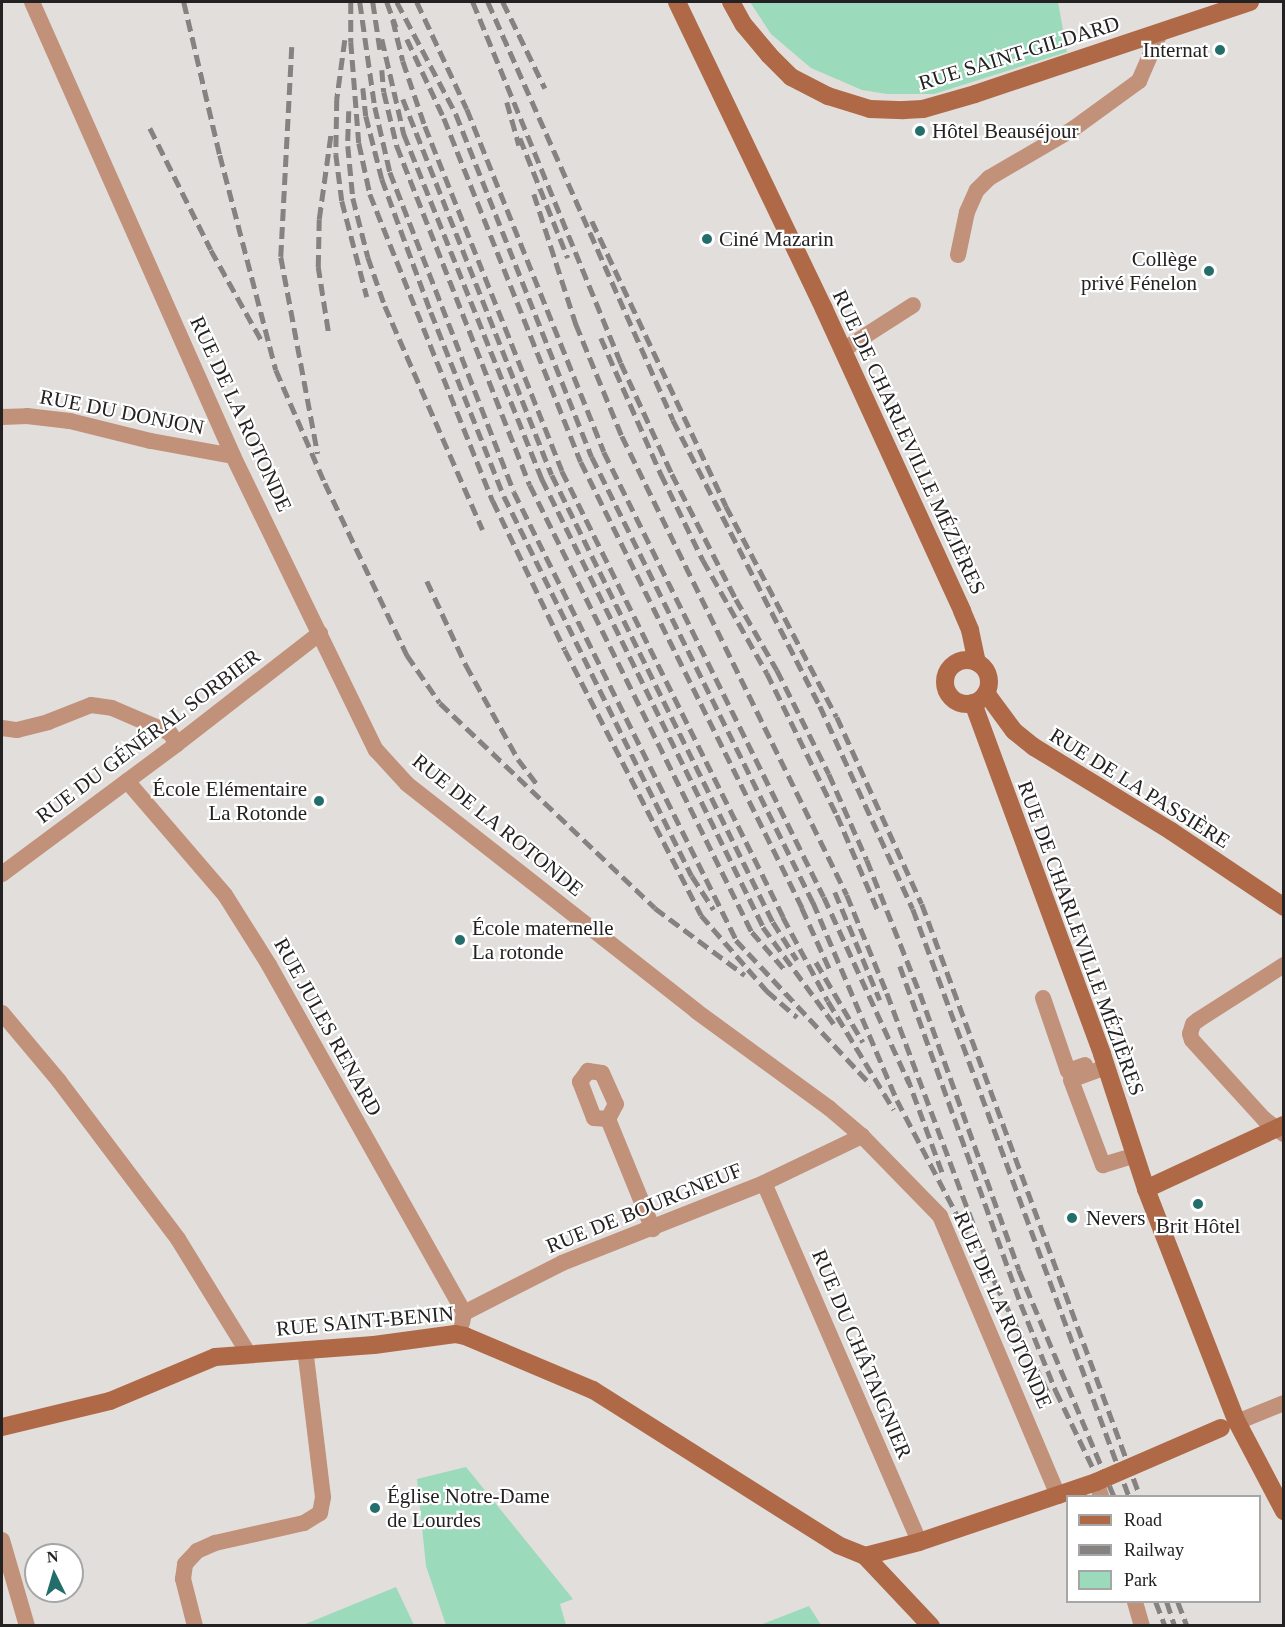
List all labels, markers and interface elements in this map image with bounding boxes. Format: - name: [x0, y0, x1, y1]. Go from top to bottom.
- street label: RUE SAINT-GILDARD: [916, 10, 1122, 96]
- place label: Internat: [1143, 37, 1208, 63]
- marker: Internat: [1213, 43, 1227, 57]
- place label: Hôtel Beauséjour: [932, 118, 1078, 144]
- marker: Hôtel Beauséjour: [913, 124, 927, 138]
- place label: Ciné Mazarin: [719, 226, 834, 252]
- marker: Ciné Mazarin: [700, 232, 714, 246]
- place label: Collège privé Fénelon: [1081, 246, 1197, 296]
- marker: Collège privé Fénelon: [1202, 264, 1216, 278]
- street label: RUE DE CHARLEVILLE MÉZIÈRES: [827, 286, 991, 598]
- street label: RUE DE LA ROTONDE: [184, 312, 298, 516]
- street label: RUE DU DONJON: [38, 384, 206, 440]
- street label: RUE DU GÉNÉRAL SORBIER: [31, 643, 265, 829]
- street label: RUE DE LA PASSIÈRE: [1045, 722, 1235, 854]
- street label: RUE DE LA ROTONDE: [407, 748, 589, 902]
- place label: École Elémentaire La Rotonde: [153, 776, 307, 826]
- street label: RUE DE CHARLEVILLE MÉZIÈRES: [1012, 777, 1150, 1099]
- marker: École Elémentaire La Rotonde: [312, 794, 326, 808]
- place label: École maternelle La rotonde: [472, 915, 614, 965]
- marker: École maternelle La rotonde: [453, 933, 467, 947]
- street label: RUE JULES RENARD: [269, 934, 387, 1120]
- street label: RUE DE BOURGNEUF: [542, 1157, 746, 1259]
- marker: Brit Hôtel: [1191, 1197, 1205, 1211]
- place label: Nevers: [1086, 1205, 1145, 1231]
- street label: RUE DE LA ROTONDE: [948, 1207, 1058, 1413]
- marker: Nevers: [1063, 1209, 1081, 1227]
- place label: Brit Hôtel: [1156, 1213, 1240, 1239]
- street label: RUE DU CHÂTAIGNIER: [807, 1246, 917, 1462]
- street label: RUE SAINT-BENIN: [275, 1301, 455, 1341]
- place label: Église Notre-Dame de Lourdes: [387, 1483, 550, 1533]
- legend: [1066, 1495, 1261, 1603]
- marker: Église Notre-Dame de Lourdes: [368, 1501, 382, 1515]
- text: Road: [1124, 1510, 1162, 1530]
- text: Railway: [1124, 1540, 1184, 1560]
- north arrow: [24, 1543, 84, 1603]
- text: N: [46, 1548, 59, 1566]
- text: Park: [1124, 1570, 1157, 1590]

